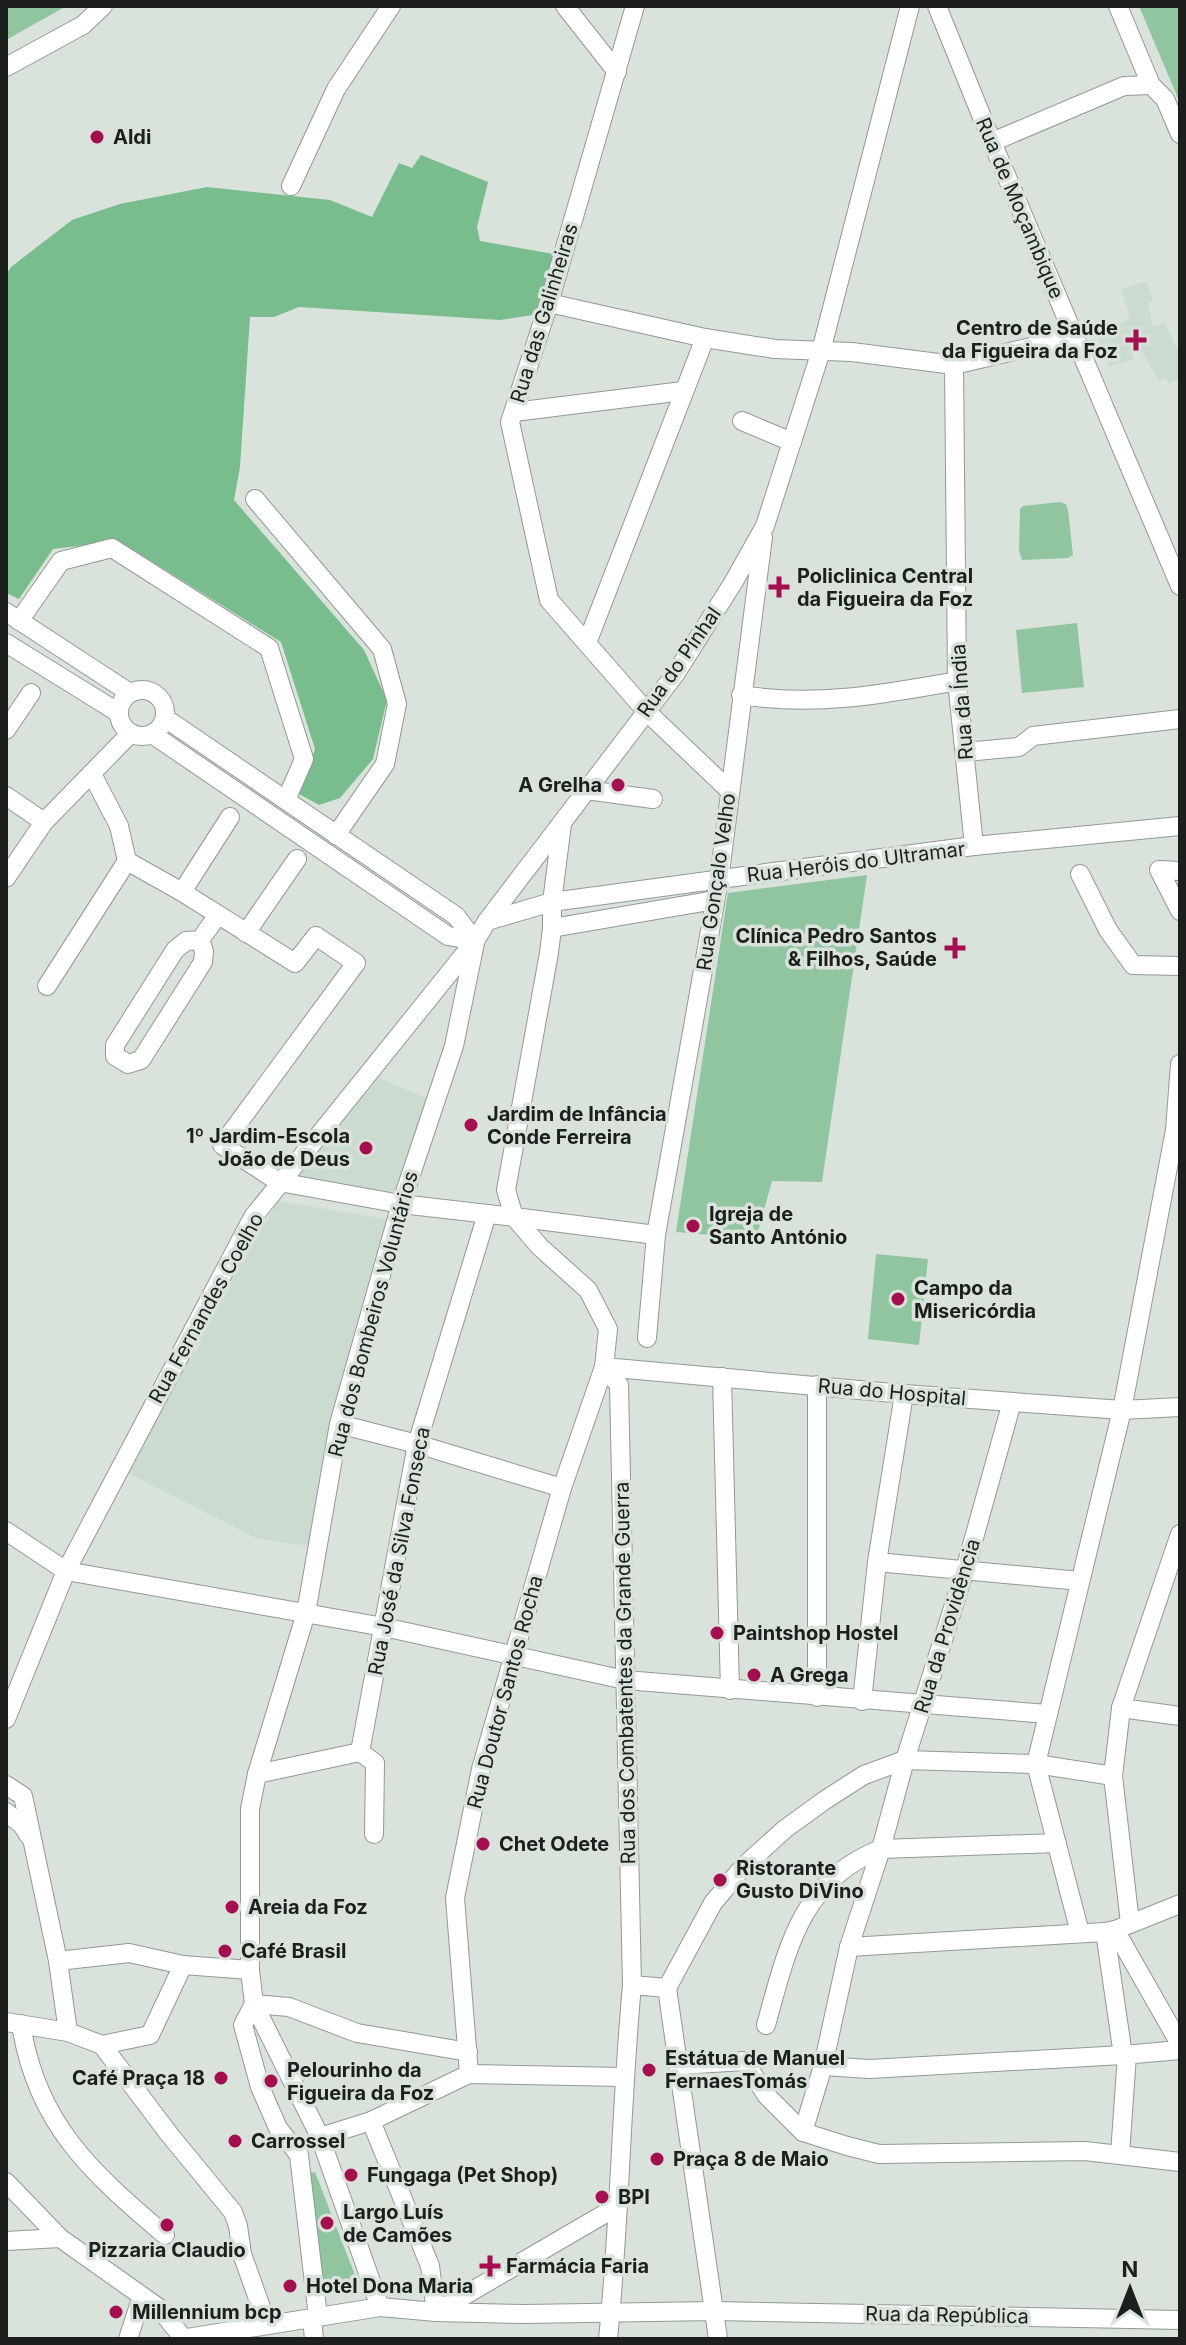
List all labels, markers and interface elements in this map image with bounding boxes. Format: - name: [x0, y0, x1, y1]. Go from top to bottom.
- street label: Rua de Moçambique: [971, 114, 1069, 302]
- place label: Aldi: [113, 125, 151, 149]
- marker: Aldi: [88, 128, 106, 146]
- street label: Rua das Galinheiras: [505, 220, 583, 406]
- place label: Centro de Saúde da Figueira da Foz: [942, 316, 1118, 363]
- marker: Centro de Saúde da Figueira da Foz: [1125, 329, 1147, 351]
- place label: Policlinica Central da Figueira da Foz: [797, 564, 973, 611]
- marker: Policlinica Central da Figueira da Foz: [768, 576, 790, 598]
- street label: Rua do Pinhal: [632, 602, 726, 722]
- street label: Rua da Índia: [945, 643, 978, 761]
- place label: A Grelha: [518, 773, 602, 797]
- marker: A Grelha: [609, 776, 627, 794]
- street label: Rua Gonçalo Velho: [692, 792, 740, 972]
- street label: Rua Heróis do Ultramar: [745, 837, 967, 887]
- place label: Clínica Pedro Santos & Filhos, Saúde: [735, 924, 937, 971]
- marker: Clínica Pedro Santos & Filhos, Saúde: [944, 937, 966, 959]
- place label: Jardim de Infância Conde Ferreira: [487, 1102, 667, 1149]
- marker: Jardim de Infância Conde Ferreira: [462, 1116, 480, 1134]
- place label: 1º Jardim-Escola João de Deus: [186, 1124, 350, 1171]
- marker: 1º Jardim-Escola João de Deus: [357, 1139, 375, 1157]
- street label: Rua dos Bombeiros Voluntários: [323, 1168, 423, 1460]
- place label: Igreja de Santo António: [709, 1202, 847, 1249]
- street label: Rua Fernandes Coelho: [144, 1209, 268, 1407]
- marker: Igreja de Santo António: [684, 1217, 702, 1235]
- place label: Campo da Misericórdia: [914, 1276, 1036, 1323]
- marker: Campo da Misericórdia: [889, 1290, 907, 1308]
- street label: Rua do Hospital: [817, 1374, 967, 1410]
- street label: Rua José da Silva Fonseca: [363, 1425, 435, 1677]
- street label: Rua dos Combatentes da Grande Guerra: [610, 1481, 640, 1865]
- street label: Rua da Providência: [909, 1536, 985, 1716]
- street label: Rua Doutor Santos Rocha: [462, 1573, 548, 1811]
- place label: Paintshop Hostel: [733, 1621, 899, 1645]
- marker: Paintshop Hostel: [708, 1624, 726, 1642]
- place label: A Grega: [770, 1663, 849, 1687]
- marker: A Grega: [745, 1666, 763, 1684]
- place label: Chet Odete: [499, 1832, 609, 1856]
- marker: Chet Odete: [474, 1835, 492, 1853]
- place label: Ristorante Gusto DiVino: [736, 1856, 864, 1903]
- marker: Ristorante Gusto DiVino: [711, 1871, 729, 1889]
- place label: Areia da Foz: [248, 1895, 368, 1919]
- marker: Areia da Foz: [223, 1898, 241, 1916]
- place label: Café Brasil: [241, 1939, 346, 1963]
- marker: Café Brasil: [216, 1942, 234, 1960]
- place label: Estátua de Manuel FernaesTomás: [665, 2046, 845, 2093]
- place label: Pelourinho da Figueira da Foz: [287, 2058, 434, 2105]
- marker: Estátua de Manuel FernaesTomás: [640, 2061, 658, 2079]
- place label: Café Praça 18: [72, 2066, 205, 2090]
- marker: Café Praça 18: [212, 2069, 230, 2087]
- marker: Pelourinho da Figueira da Foz: [262, 2072, 280, 2090]
- place label: Carrossel: [251, 2129, 345, 2153]
- marker: Carrossel: [226, 2132, 244, 2150]
- place label: Praça 8 de Maio: [673, 2147, 829, 2171]
- marker: Praça 8 de Maio: [648, 2150, 666, 2168]
- place label: Fungaga (Pet Shop): [367, 2163, 558, 2187]
- marker: Fungaga (Pet Shop): [342, 2166, 360, 2184]
- place label: BPI: [618, 2185, 650, 2209]
- marker: BPI: [593, 2188, 611, 2206]
- place label: Largo Luís de Camões: [343, 2200, 452, 2247]
- marker: Largo Luís de Camões: [318, 2214, 336, 2232]
- marker: Pizzaria Claudio: [158, 2216, 176, 2234]
- place label: Pizzaria Claudio: [88, 2238, 246, 2262]
- north arrow: [1090, 2249, 1170, 2329]
- place label: Farmácia Faria: [506, 2254, 649, 2278]
- text: N: [1122, 2256, 1138, 2282]
- marker: Farmácia Faria: [481, 2257, 499, 2275]
- place label: Hotel Dona Maria: [306, 2274, 473, 2298]
- marker: Hotel Dona Maria: [281, 2277, 299, 2295]
- place label: Millennium bcp: [132, 2300, 282, 2324]
- street label: Rua da República: [865, 2302, 1029, 2328]
- marker: Millennium bcp: [107, 2303, 125, 2321]

